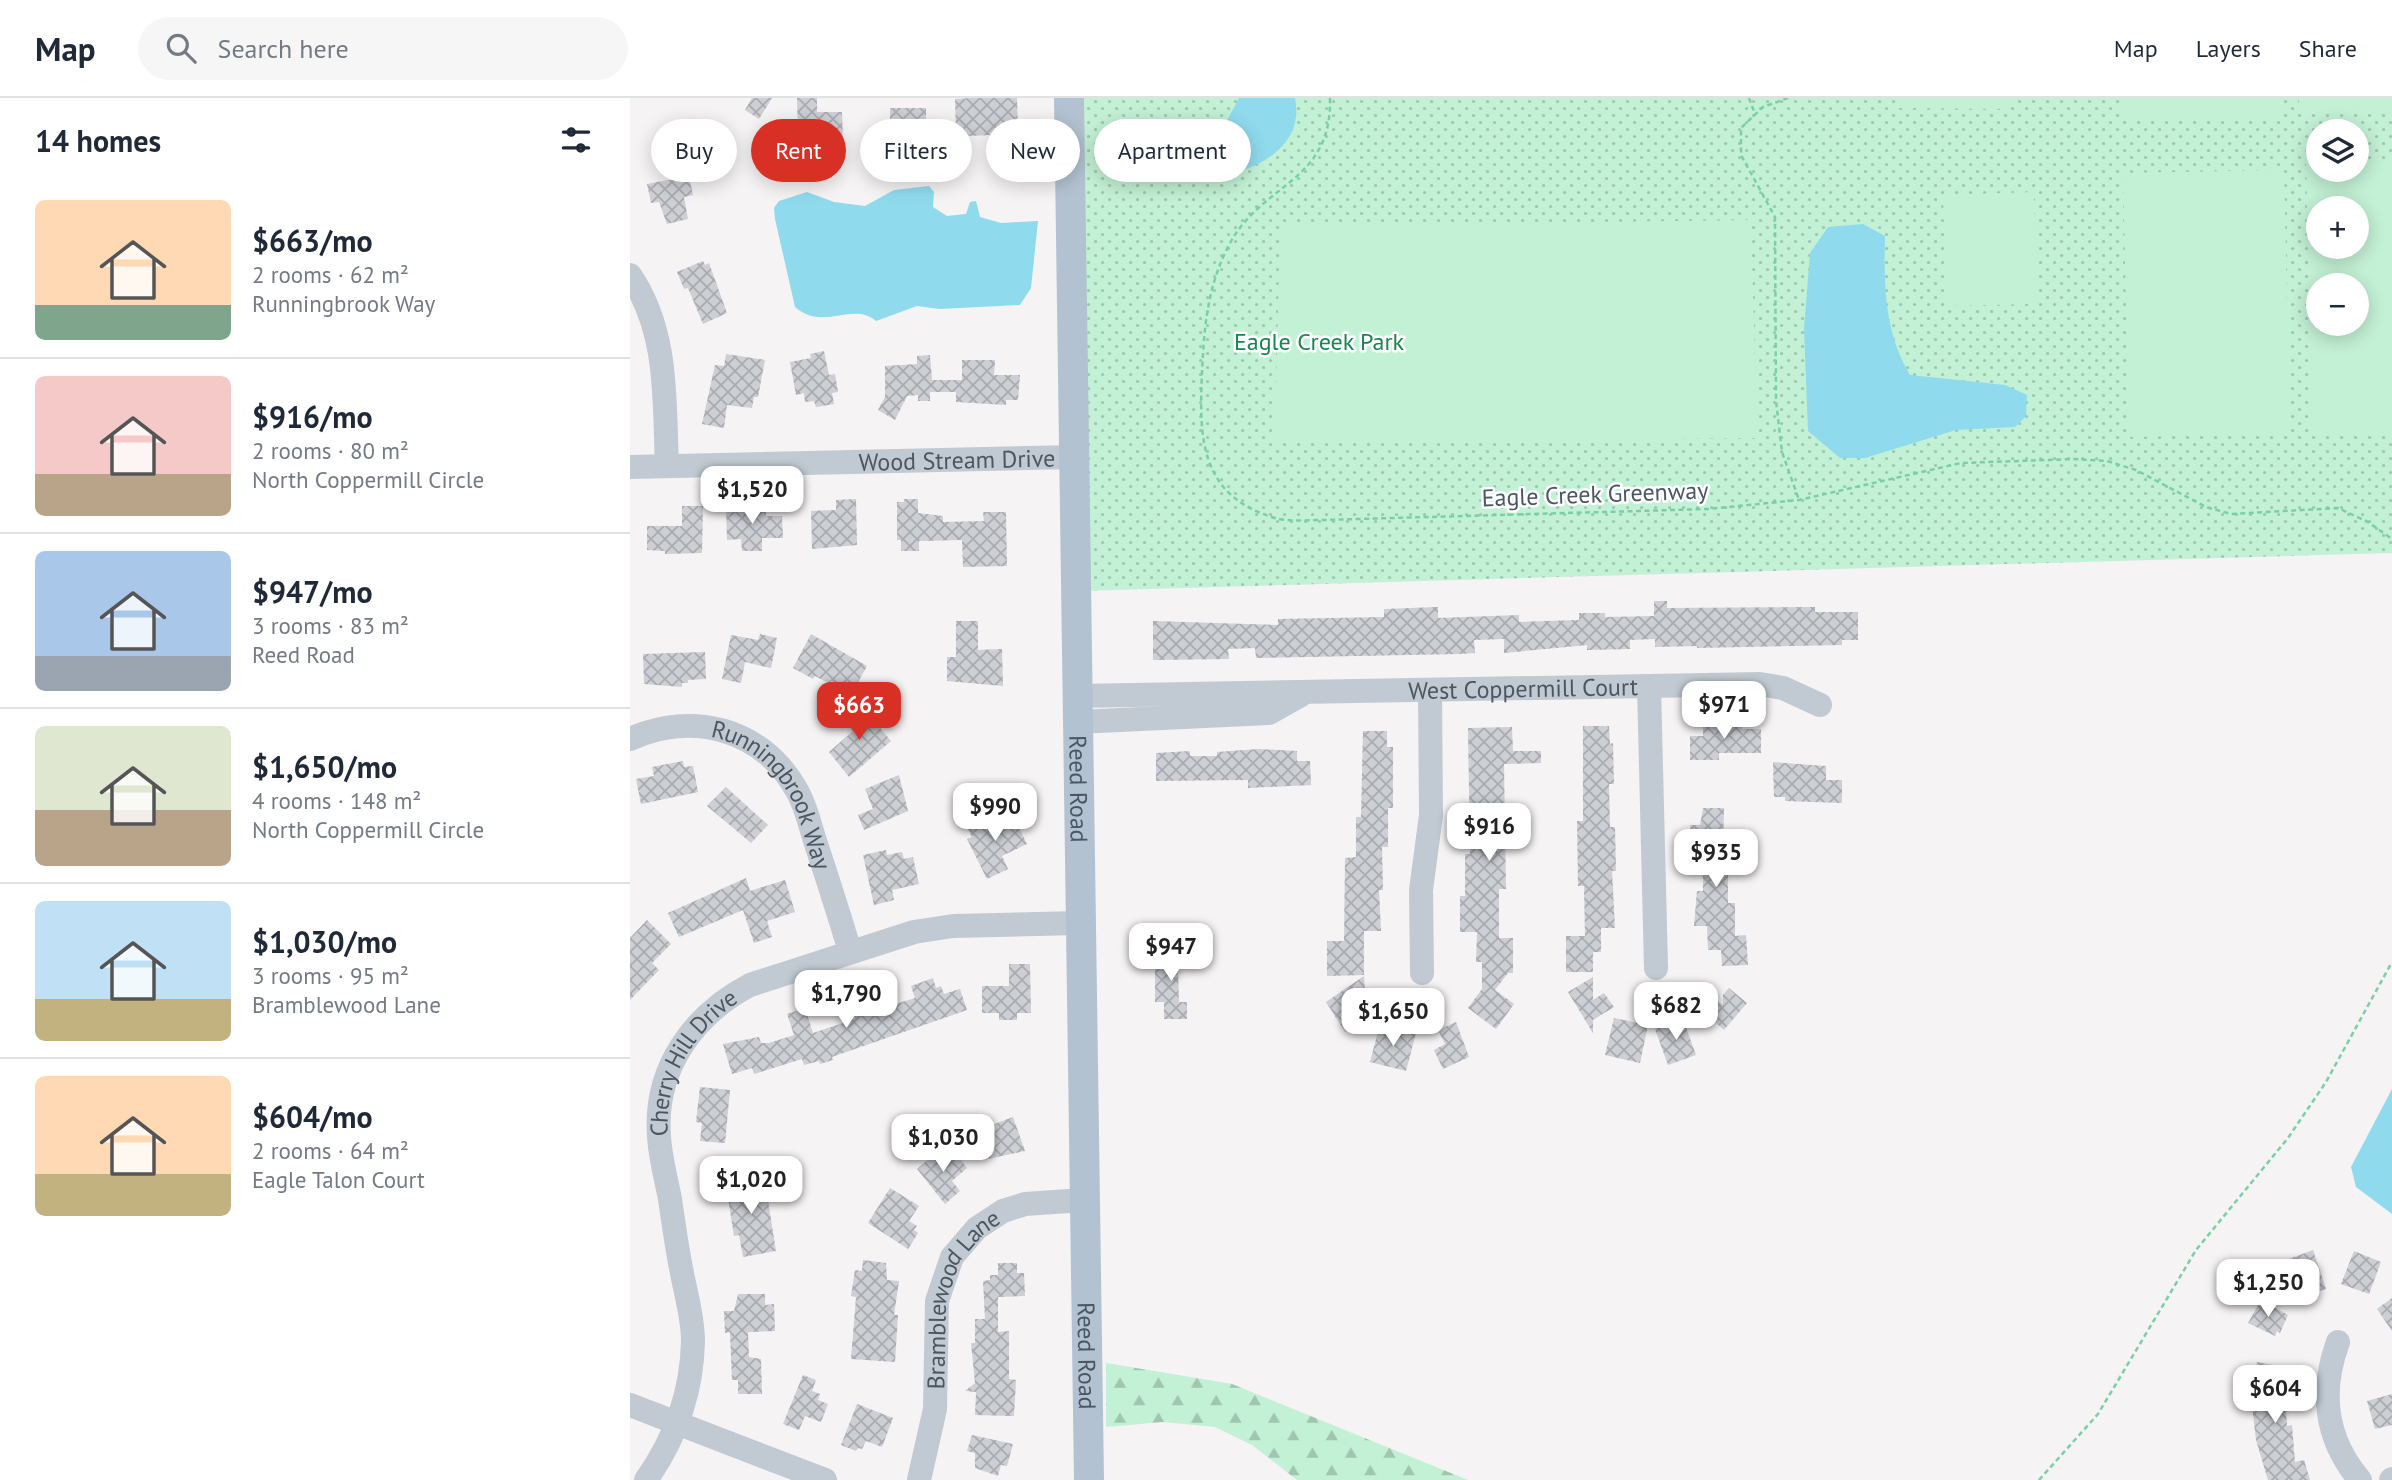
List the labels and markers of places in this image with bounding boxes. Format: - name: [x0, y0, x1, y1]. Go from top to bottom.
- pin: $1,520: [695, 466, 809, 526]
- pin: $663: [818, 682, 900, 742]
- pin: $971: [1683, 682, 1765, 741]
- pin: $990: [954, 784, 1036, 843]
- pin: $916: [1448, 804, 1530, 863]
- pin: $935: [1675, 830, 1757, 889]
- pin: $947: [1130, 924, 1212, 983]
- pin: $1,790: [789, 970, 903, 1030]
- pin: $682: [1635, 982, 1717, 1042]
- pin: $1,650: [1336, 988, 1450, 1048]
- pin: $1,030: [886, 1114, 1000, 1174]
- pin: $1,020: [694, 1156, 808, 1216]
- pin: $1,250: [2211, 1260, 2325, 1319]
- pin: $604: [2234, 1366, 2316, 1425]

